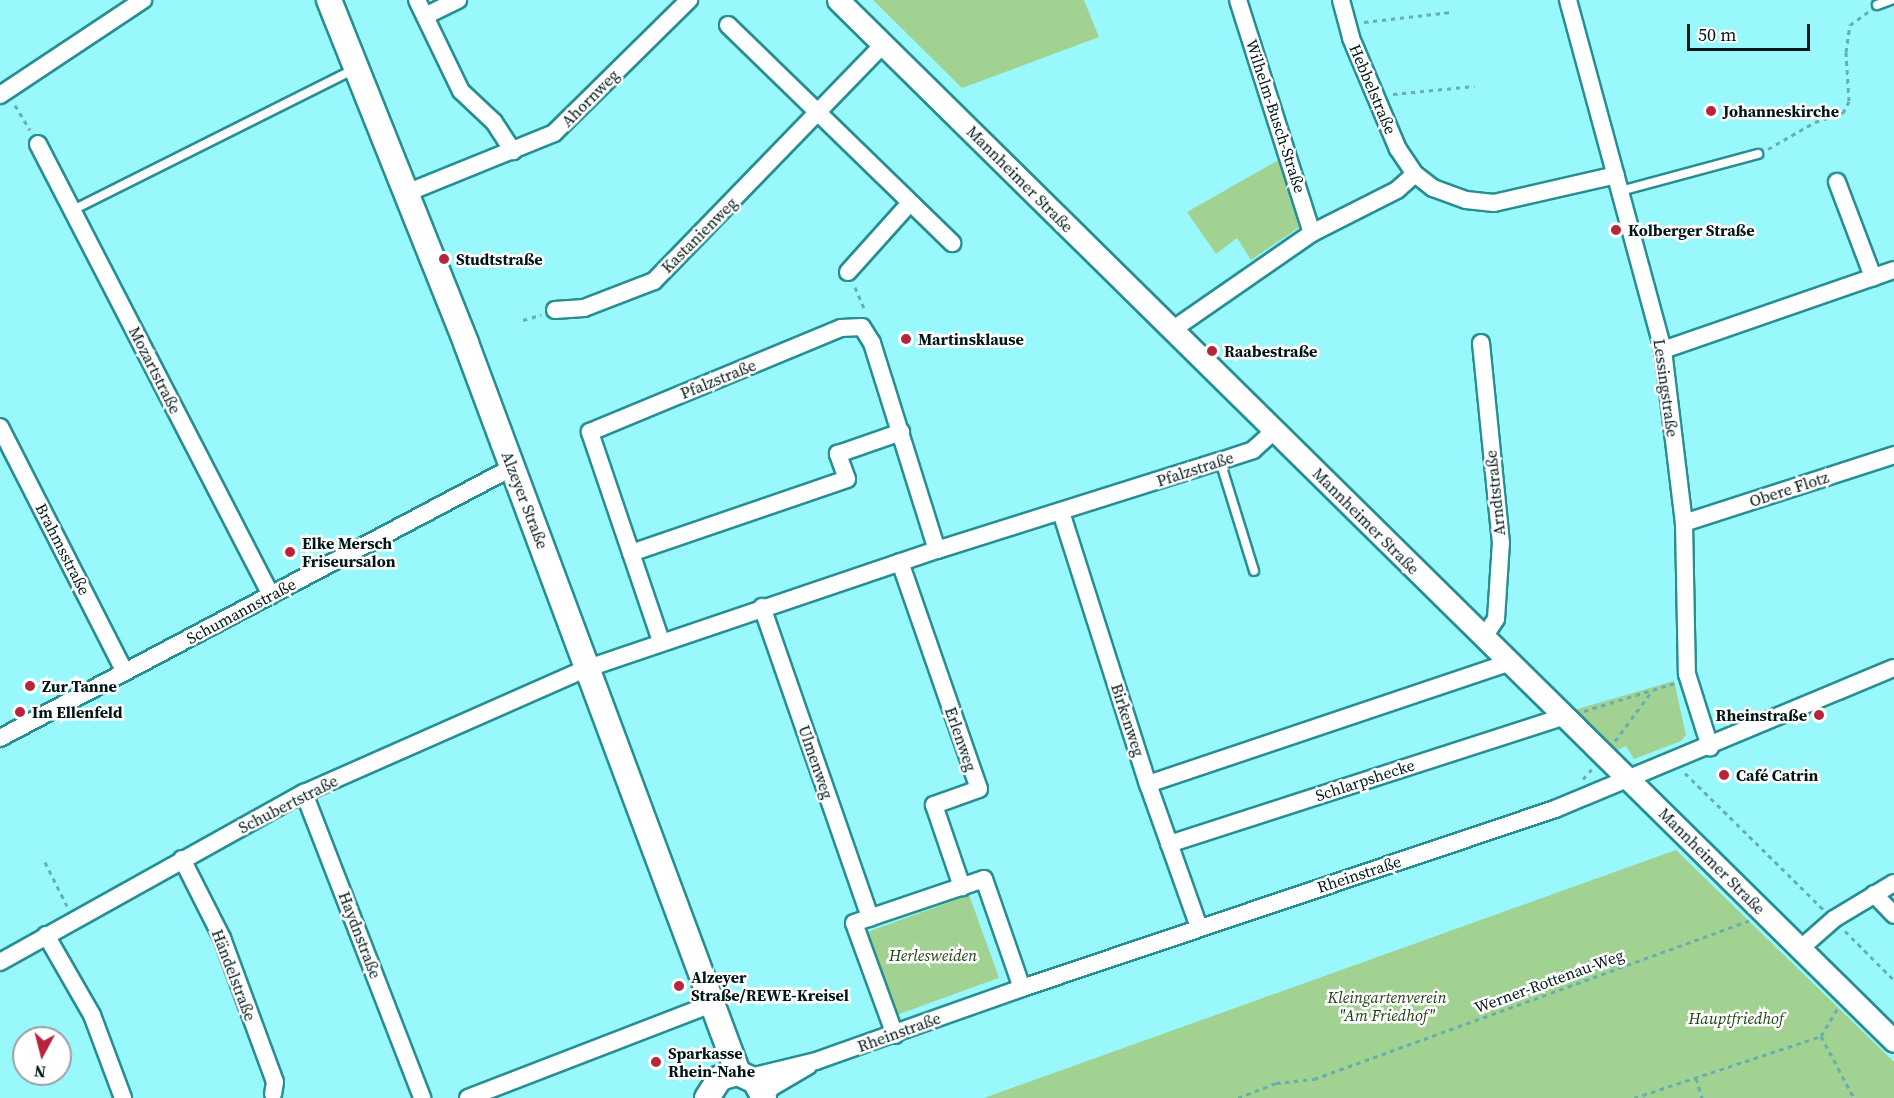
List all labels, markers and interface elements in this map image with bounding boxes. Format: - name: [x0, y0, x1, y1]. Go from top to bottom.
- scale bar: [1690, 12, 1813, 50]
- text: 50 m: [1698, 22, 1736, 47]
- street label: Wilhelm-Busch-Straße: [1242, 37, 1310, 195]
- street label: Hebbelstraße: [1345, 41, 1401, 137]
- street label: Ahornweg: [557, 65, 623, 131]
- place label: Johanneskirche: [1723, 101, 1839, 121]
- marker: Johanneskirche: [1704, 104, 1718, 118]
- street label: Mannheimer Straße: [963, 122, 1077, 236]
- street label: Kastanienweg: [657, 193, 741, 277]
- place label: Kolberger Straße: [1628, 220, 1755, 240]
- marker: Kolberger Straße: [1609, 223, 1623, 237]
- place label: Studtstraße: [456, 249, 543, 269]
- marker: Studtstraße: [437, 252, 451, 266]
- street label: Mozartstraße: [125, 323, 185, 417]
- place label: Martinsklause: [918, 329, 1024, 349]
- marker: Martinsklause: [899, 332, 913, 346]
- street label: Lessingstraße: [1650, 338, 1682, 438]
- place label: Raabestraße: [1224, 341, 1317, 361]
- marker: Raabestraße: [1205, 344, 1219, 358]
- street label: Pfalzstraße: [677, 355, 759, 403]
- street label: Pfalzstraße: [1154, 448, 1236, 490]
- street label: Alzeyer Straße: [498, 449, 552, 551]
- street label: Arndtstraße: [1481, 449, 1509, 537]
- street label: Mannheimer Straße: [1309, 464, 1423, 578]
- street label: Obere Flotz: [1747, 467, 1831, 511]
- street label: Brahmsstraße: [32, 500, 94, 598]
- place label: Elke Mersch Friseursalon: [302, 533, 396, 571]
- marker: Elke Mersch Friseursalon: [283, 545, 297, 559]
- street label: Schumannstraße: [183, 574, 299, 648]
- place label: Zur Tanne: [42, 676, 117, 696]
- marker: Zur Tanne: [23, 679, 37, 693]
- street label: Birkenweg: [1107, 681, 1149, 759]
- place label: Im Ellenfeld: [32, 702, 123, 722]
- street label: Erlenweg: [941, 704, 981, 774]
- marker: Im Ellenfeld: [13, 705, 27, 719]
- place label: Rheinstraße: [1716, 705, 1807, 725]
- marker: Rheinstraße: [1812, 708, 1826, 722]
- street label: Ulmenweg: [794, 723, 838, 801]
- street label: Schlarpshecke: [1313, 755, 1417, 805]
- place label: Café Catrin: [1736, 765, 1818, 785]
- marker: Café Catrin: [1717, 768, 1731, 782]
- street label: Schubertstraße: [235, 771, 341, 837]
- street label: Mannheimer Straße: [1655, 804, 1769, 918]
- street label: Rheinstraße: [1315, 851, 1403, 897]
- street label: Haydnstraße: [335, 889, 385, 981]
- street label: Händelstraße: [208, 927, 260, 1023]
- park label: Herlesweiden: [889, 945, 977, 965]
- street label: Werner-Rottenau-Weg: [1472, 945, 1626, 1017]
- place label: Alzeyer Straße/REWE-Kreisel: [691, 967, 849, 1005]
- marker: Alzeyer Straße/REWE-Kreisel: [672, 979, 686, 993]
- park label: Kleingartenverein "Am Friedhof": [1328, 987, 1446, 1025]
- street label: Rheinstraße: [855, 1008, 943, 1056]
- park label: Hauptfriedhof: [1688, 1008, 1784, 1028]
- north arrow: [12, 1026, 72, 1086]
- place label: Sparkasse Rhein-Nahe: [668, 1043, 755, 1081]
- marker: Sparkasse Rhein-Nahe: [649, 1055, 663, 1069]
- text: N: [33, 1060, 47, 1084]

